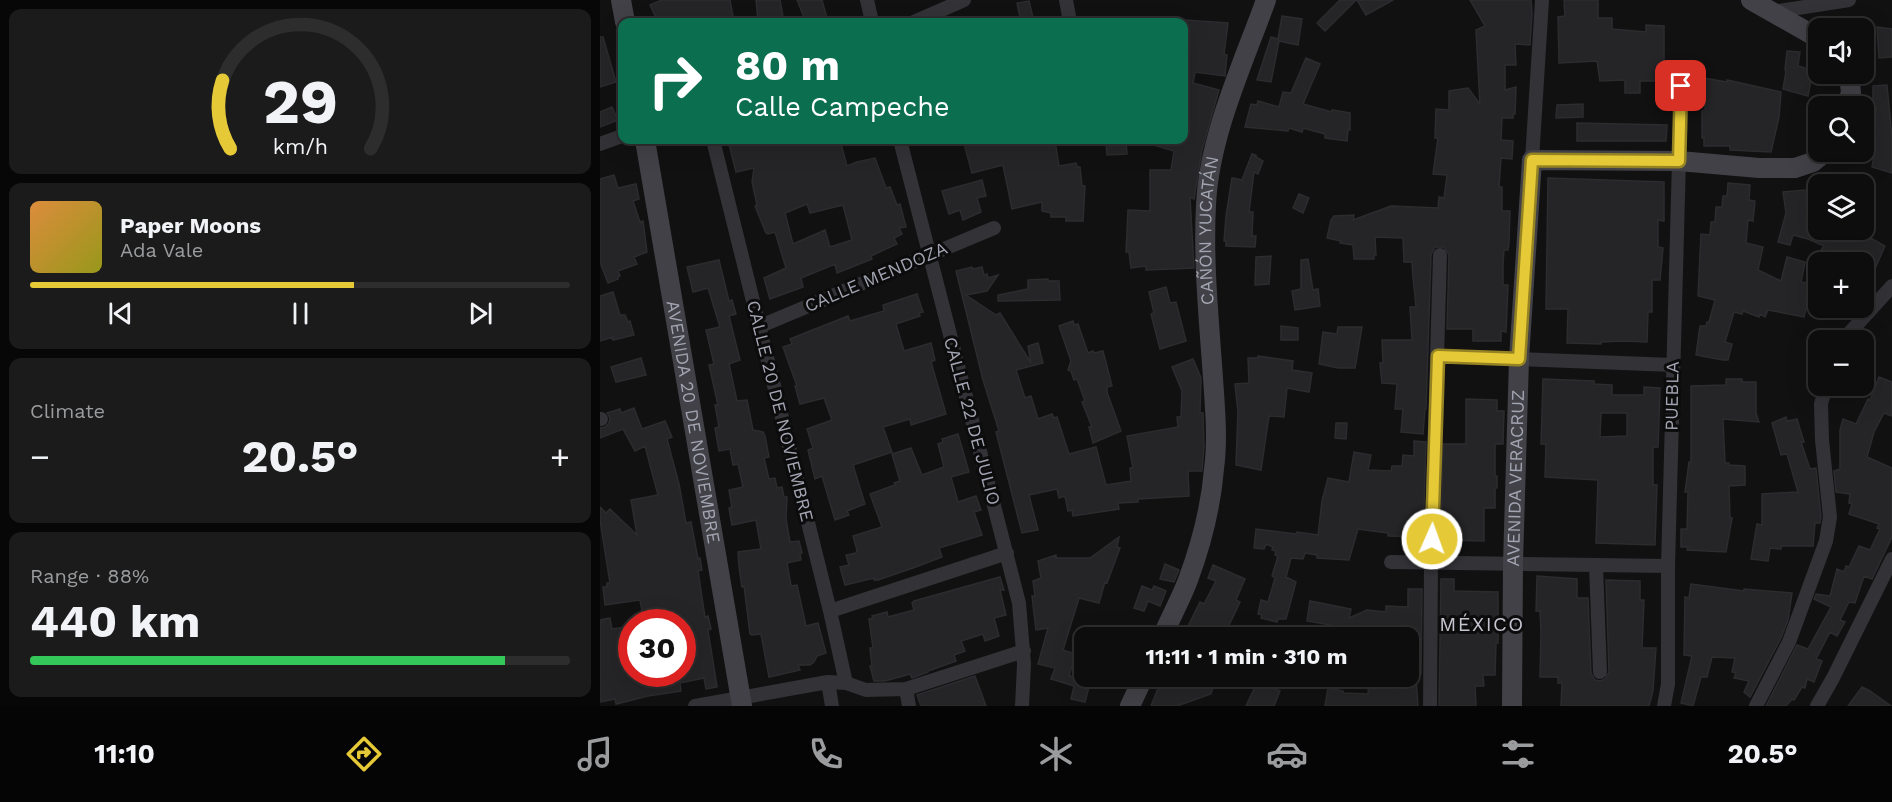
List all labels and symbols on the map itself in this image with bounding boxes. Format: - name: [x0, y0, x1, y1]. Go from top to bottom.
- pin: [1655, 60, 1706, 111]
- street label: CAÑÓN YUCATÁN: [1194, 154, 1222, 306]
- street label: CALLE MENDOZA: [801, 237, 950, 316]
- street label: CALLE 20 DE NOVIEMBRE: [743, 298, 818, 524]
- street label: AVENIDA 20 DE NOVIEMBRE: [663, 299, 725, 545]
- street label: CALLE 22 DE JULIO: [940, 335, 1005, 507]
- street label: PUEBLA: [1660, 361, 1683, 431]
- street label: AVENIDA VERACRUZ: [1502, 389, 1528, 567]
- position arrow: [1400, 507, 1464, 571]
- speed limit sign: 30: [618, 609, 696, 687]
- district label: MÉXICO: [1439, 612, 1525, 636]

